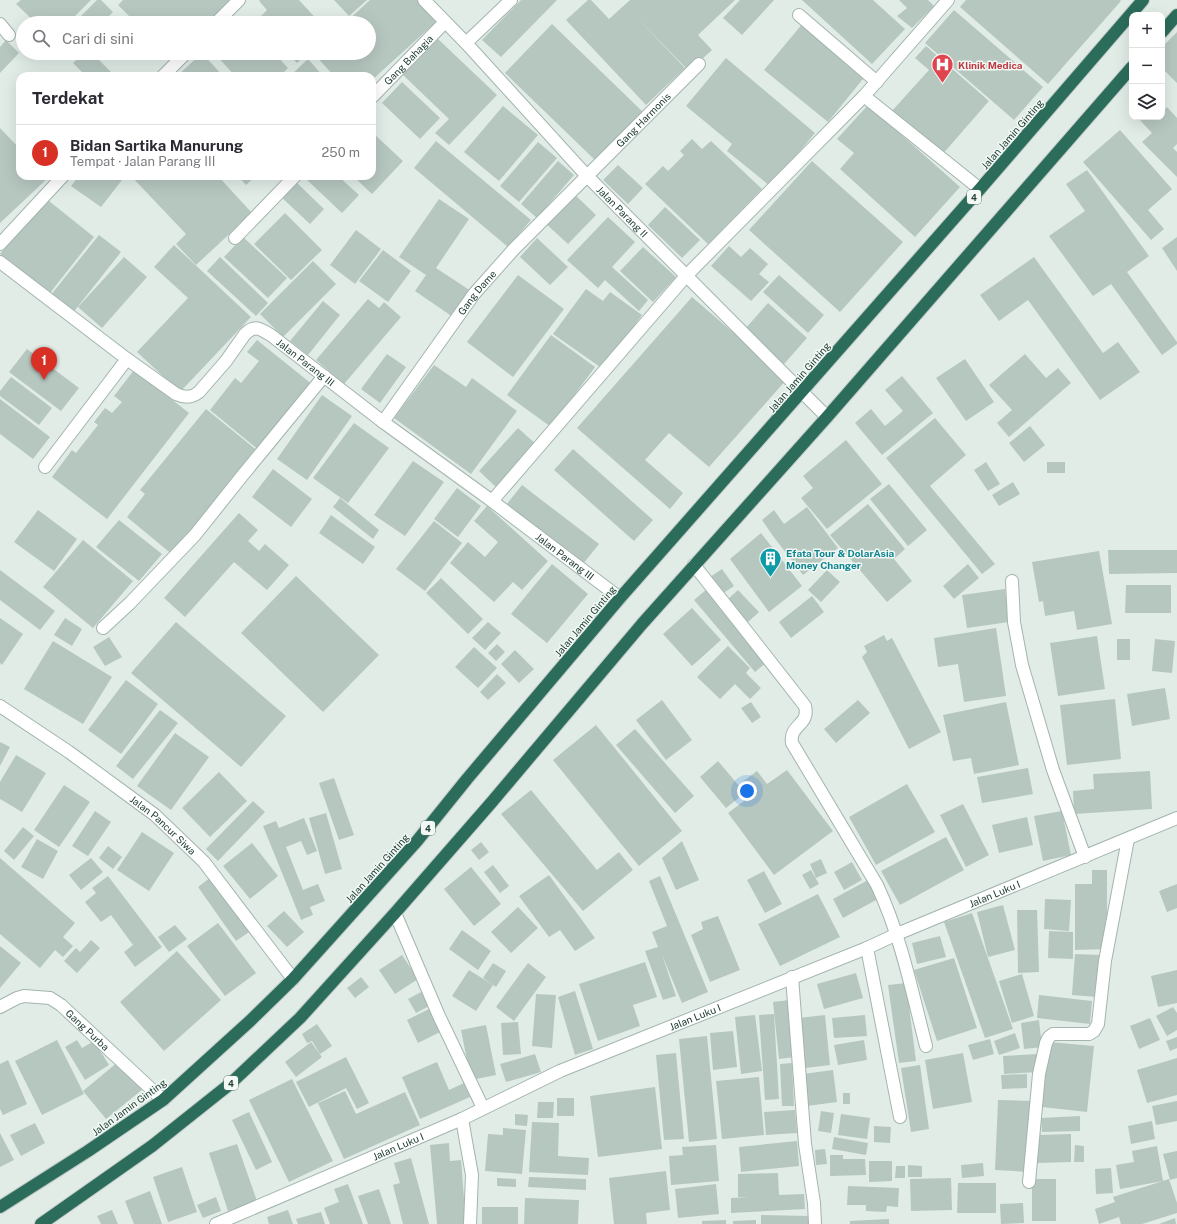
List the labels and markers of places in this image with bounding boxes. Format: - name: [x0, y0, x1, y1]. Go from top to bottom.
- hospital icon: Klinik Medica: [930, 52, 956, 85]
- place label: Klinik Medica: [958, 59, 1023, 71]
- pin: 1: [31, 347, 57, 380]
- building icon: Efata Tour & DolarAsia Money Changer: [758, 546, 784, 579]
- place label: Efata Tour & DolarAsia Money Changer: [786, 547, 895, 571]

